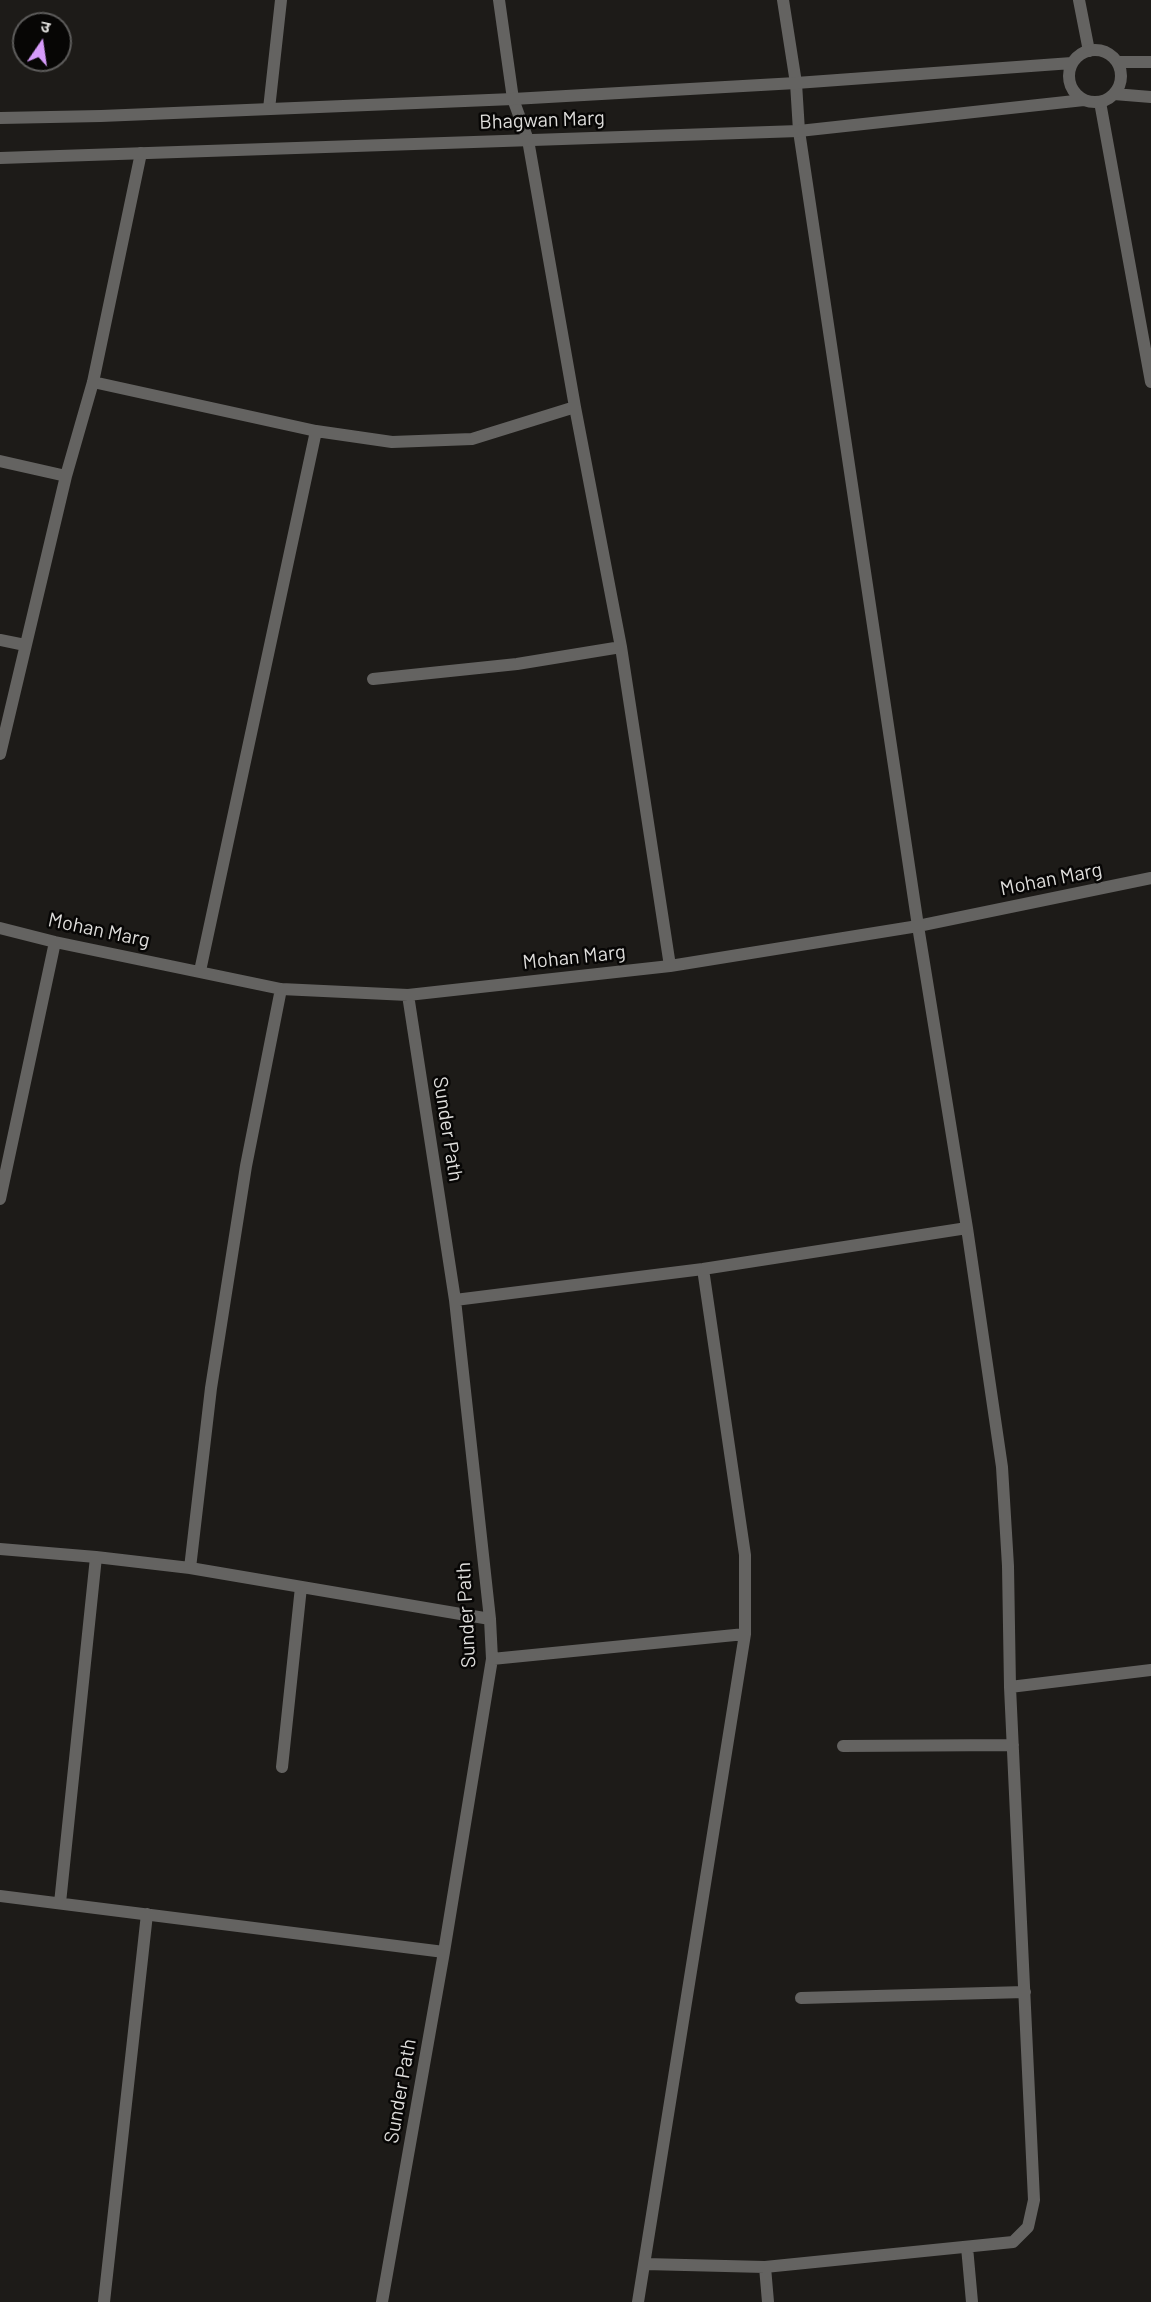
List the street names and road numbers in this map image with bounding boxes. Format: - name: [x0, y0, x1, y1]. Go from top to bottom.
- street label: Bhagwan Marg: [479, 106, 605, 134]
- street label: Mohan Marg: [998, 857, 1104, 901]
- street label: Mohan Marg: [46, 908, 152, 952]
- street label: Mohan Marg: [521, 940, 627, 974]
- street label: Sunder Path: [428, 1075, 468, 1183]
- street label: Sunder Path: [451, 1562, 481, 1668]
- street label: Sunder Path: [379, 2037, 421, 2145]

